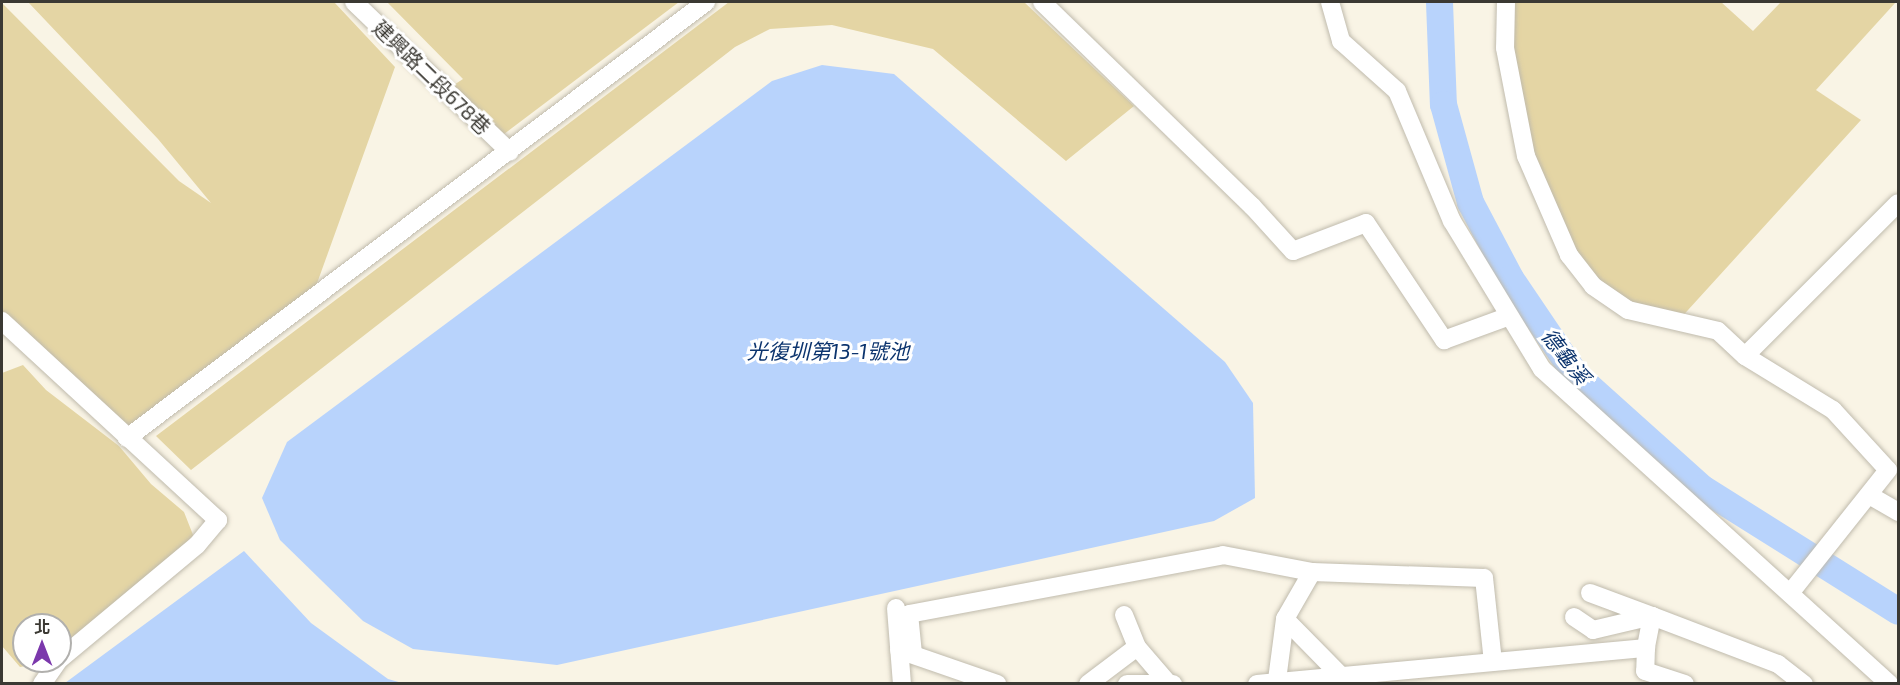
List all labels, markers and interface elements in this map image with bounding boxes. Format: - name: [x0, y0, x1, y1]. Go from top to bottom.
- street label: 建興路二段678巷: [368, 15, 496, 139]
- water label: 德龜溪: [1537, 323, 1595, 389]
- water label: 光復圳第13-1號池: [747, 338, 909, 364]
- north arrow: [12, 613, 72, 673]
- text: 北: [34, 617, 50, 636]

